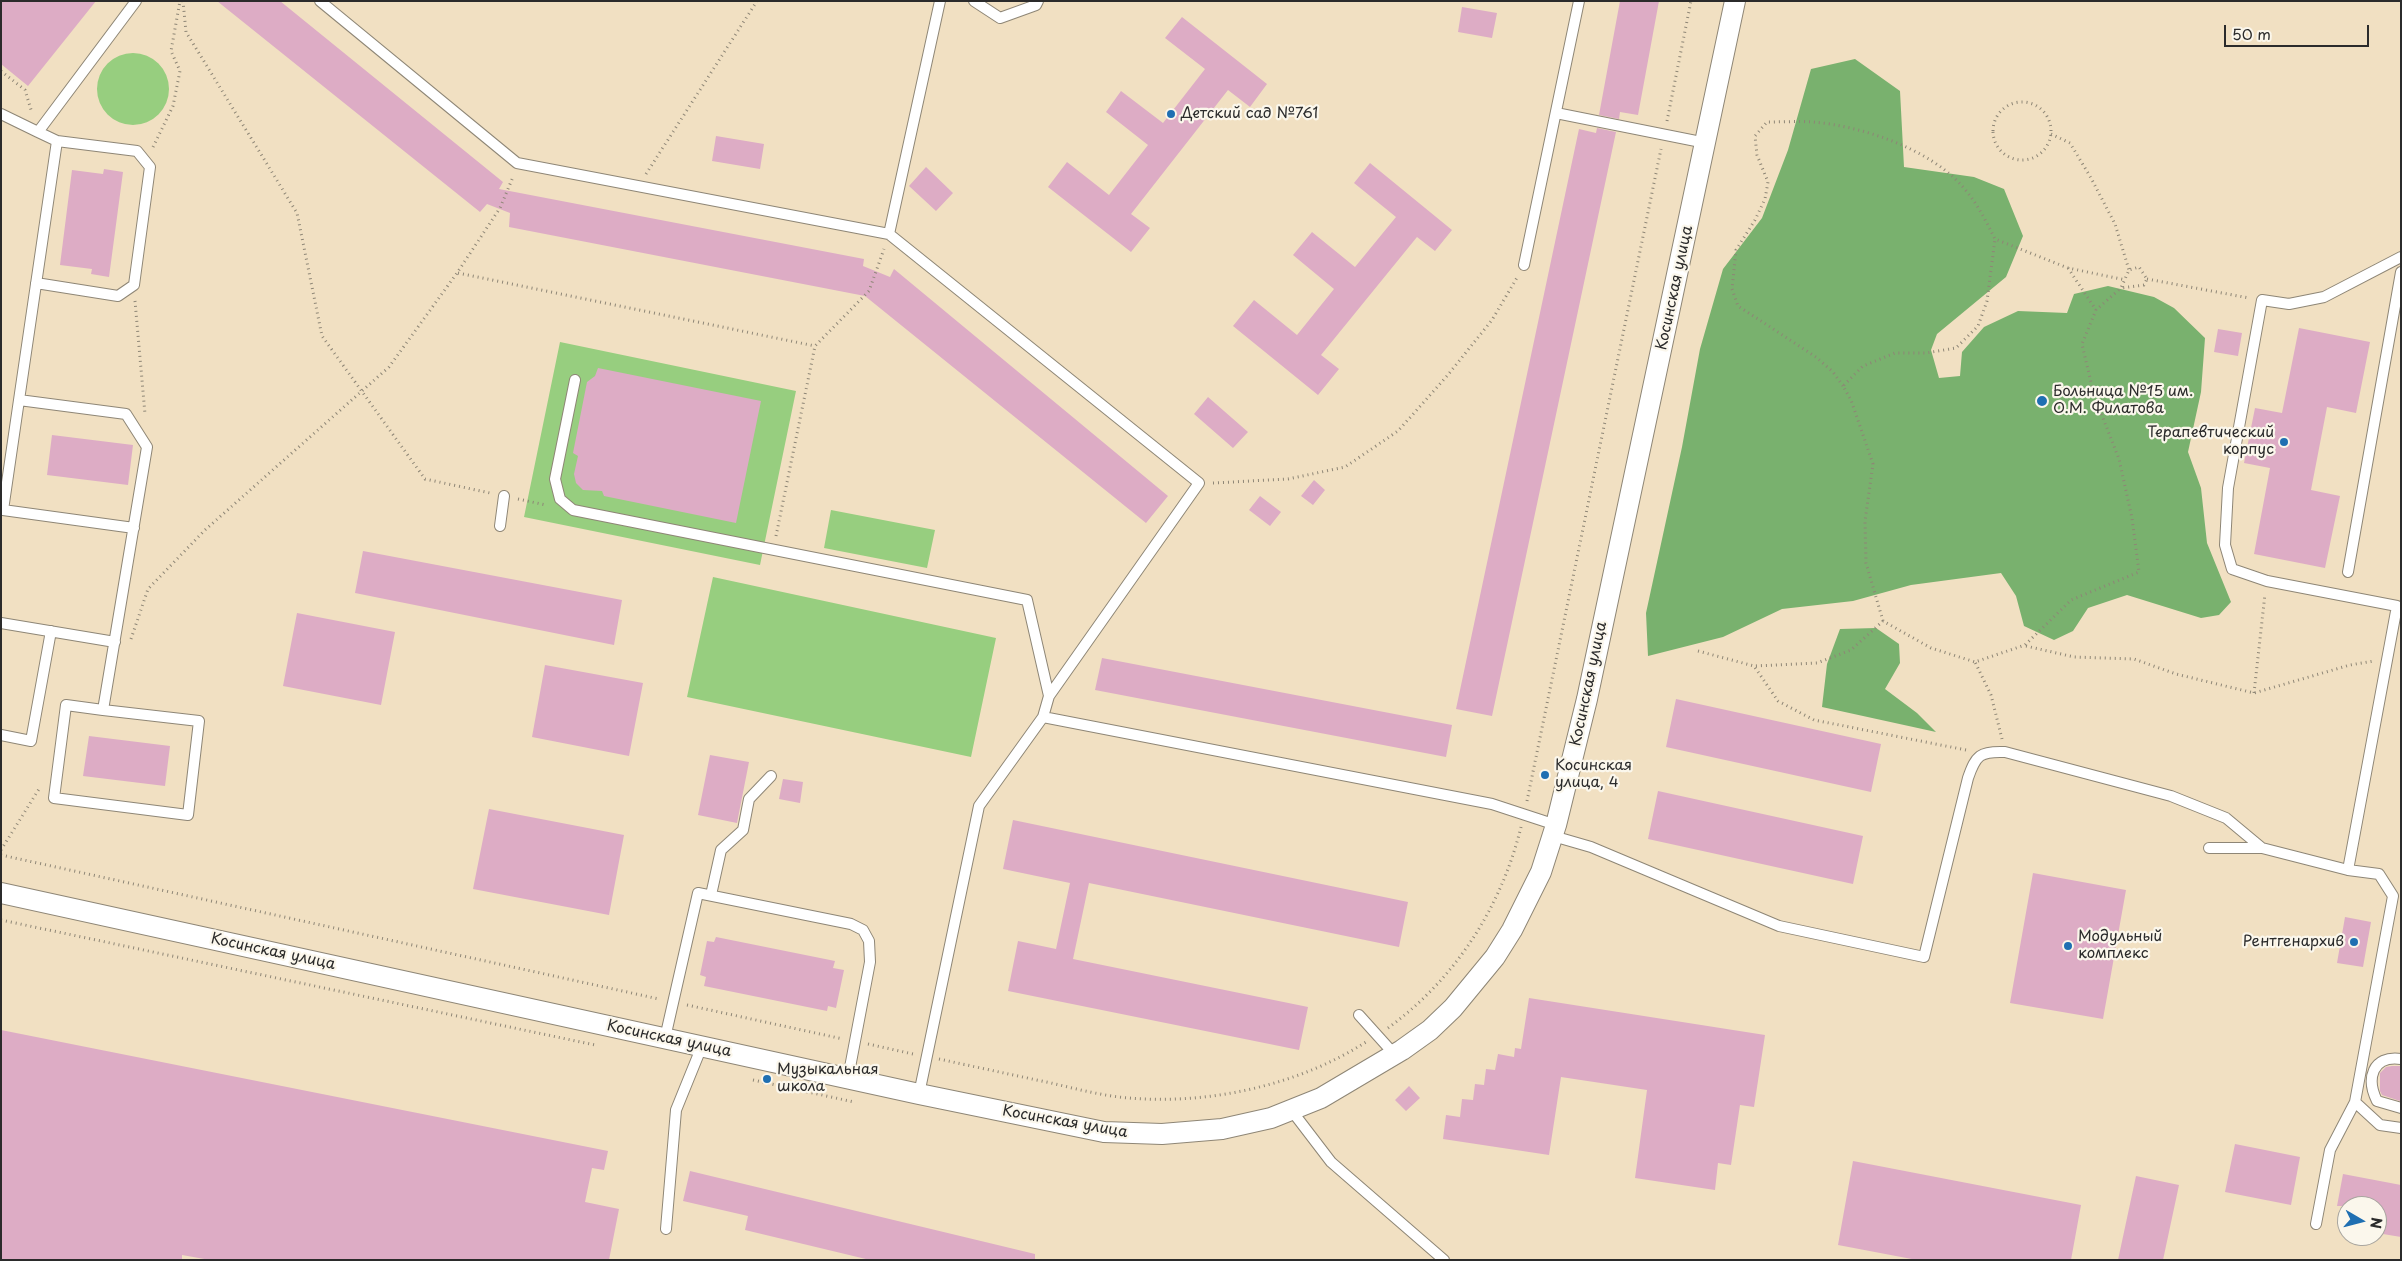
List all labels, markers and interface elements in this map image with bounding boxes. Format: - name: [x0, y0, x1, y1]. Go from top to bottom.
- scale bar: [2227, 15, 2372, 47]
- text: 50 m: [2232, 22, 2271, 45]
- place label: Детский сад №761: [1181, 105, 1318, 123]
- marker: Детский сад №761: [1165, 108, 1177, 120]
- street label: Косинская улица: [1653, 224, 1697, 352]
- place label: Больница №15 им. О.М. Филатова: [2053, 383, 2193, 418]
- marker: Больница №15 им. О.М. Филатова: [2035, 394, 2049, 408]
- place label: Терапевтический корпус: [2147, 424, 2274, 459]
- marker: Терапевтический корпус: [2278, 436, 2290, 448]
- street label: Косинская улица: [1567, 620, 1611, 748]
- place label: Косинская улица, 4: [1555, 757, 1632, 792]
- marker: Косинская улица, 4: [1539, 769, 1551, 781]
- place label: Модульный комплекс: [2078, 928, 2162, 963]
- street label: Косинская улица: [209, 930, 337, 974]
- place label: Рентгенархив: [2243, 933, 2344, 951]
- marker: Рентгенархив: [2348, 936, 2360, 948]
- marker: Модульный комплекс: [2062, 940, 2074, 952]
- street label: Косинская улица: [605, 1017, 733, 1061]
- place label: Музыкальная школа: [777, 1061, 879, 1096]
- marker: Музыкальная школа: [761, 1073, 773, 1085]
- street label: Косинская улица: [1001, 1102, 1129, 1142]
- north arrow: [2337, 1196, 2387, 1246]
- text: N: [2365, 1216, 2388, 1230]

